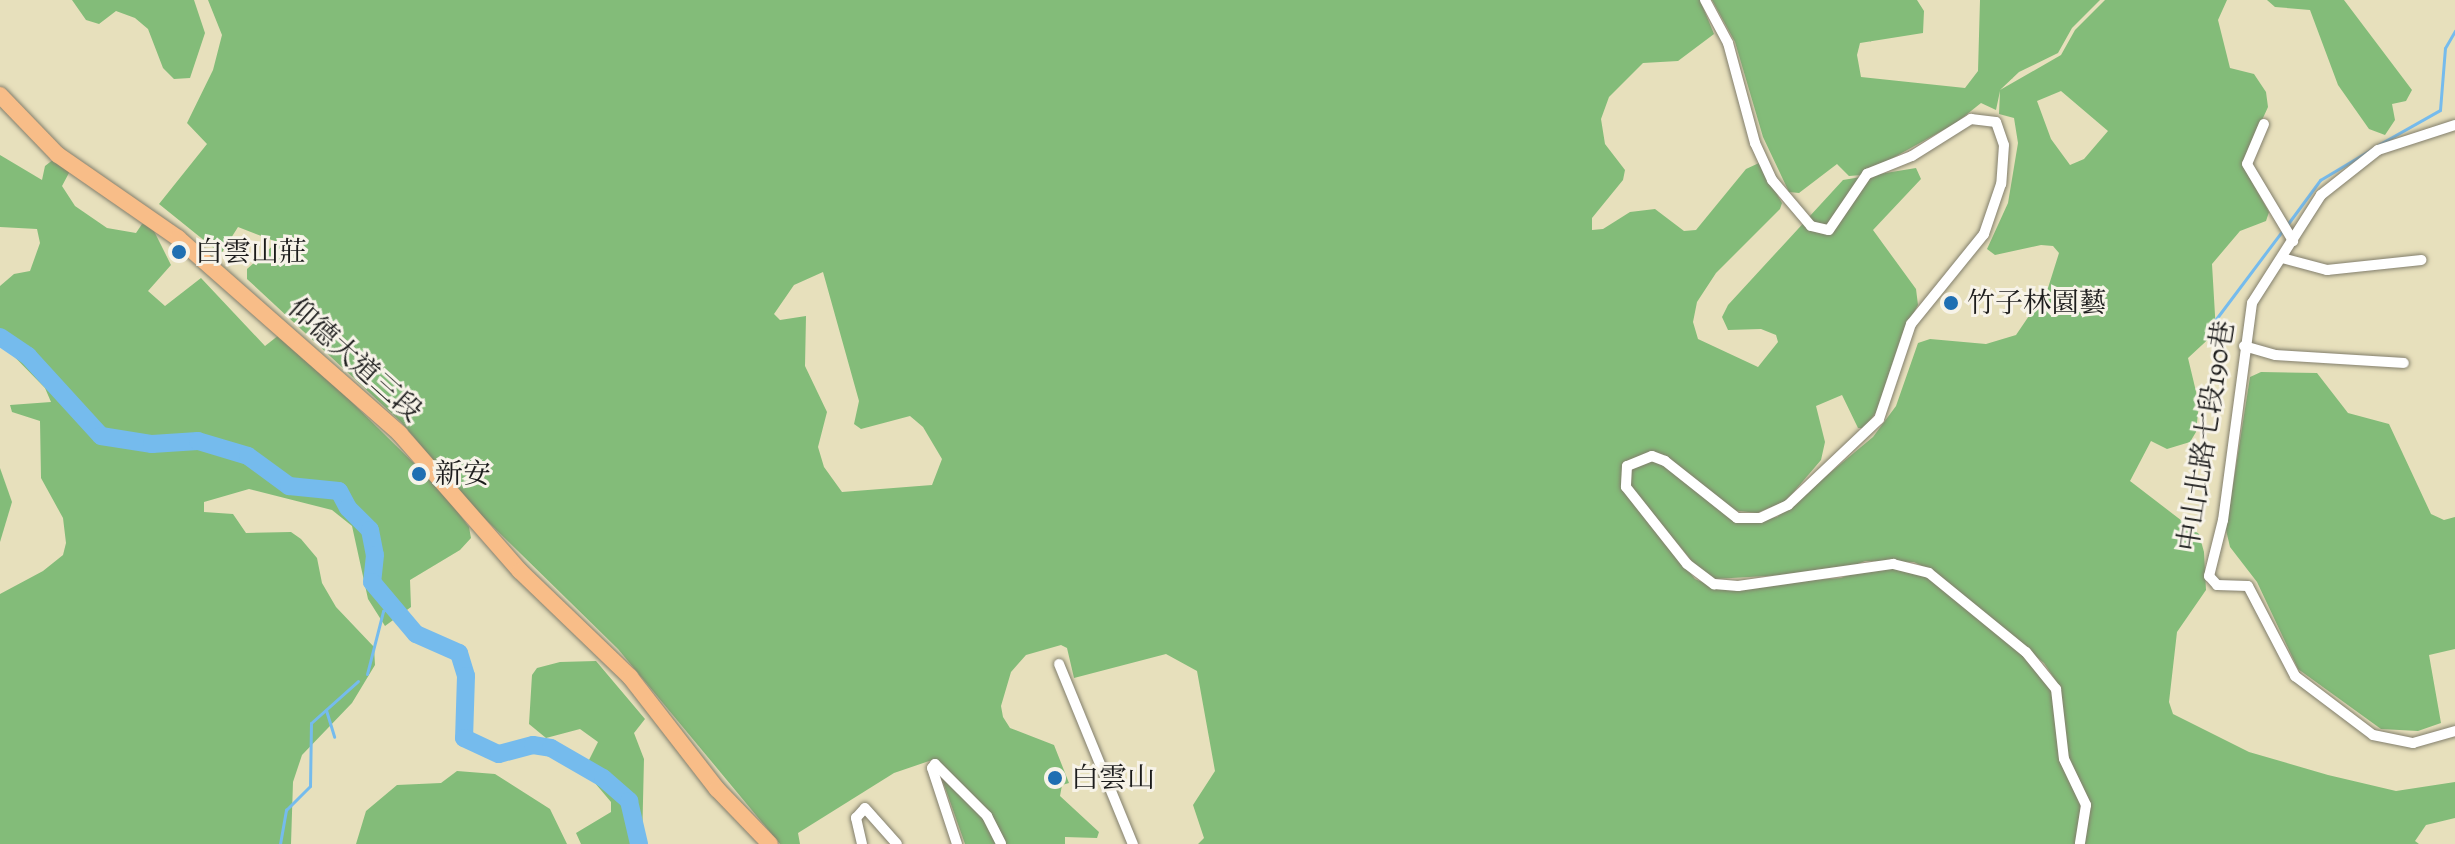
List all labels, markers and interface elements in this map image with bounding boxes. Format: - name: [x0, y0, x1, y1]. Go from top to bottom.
- place label: 白雲山莊: [195, 235, 307, 269]
- marker: 白雲山莊: [170, 243, 188, 261]
- place label: 竹子林園藝: [1967, 286, 2107, 320]
- street label: 仰德大道三段: [281, 291, 429, 429]
- marker: 竹子林園藝: [1942, 294, 1960, 312]
- street label: 中山北路七段190巷: [2171, 318, 2241, 554]
- place label: 新安: [435, 457, 491, 491]
- marker: 新安: [410, 465, 428, 483]
- place label: 白雲山: [1071, 761, 1155, 795]
- marker: 白雲山: [1046, 769, 1064, 787]

